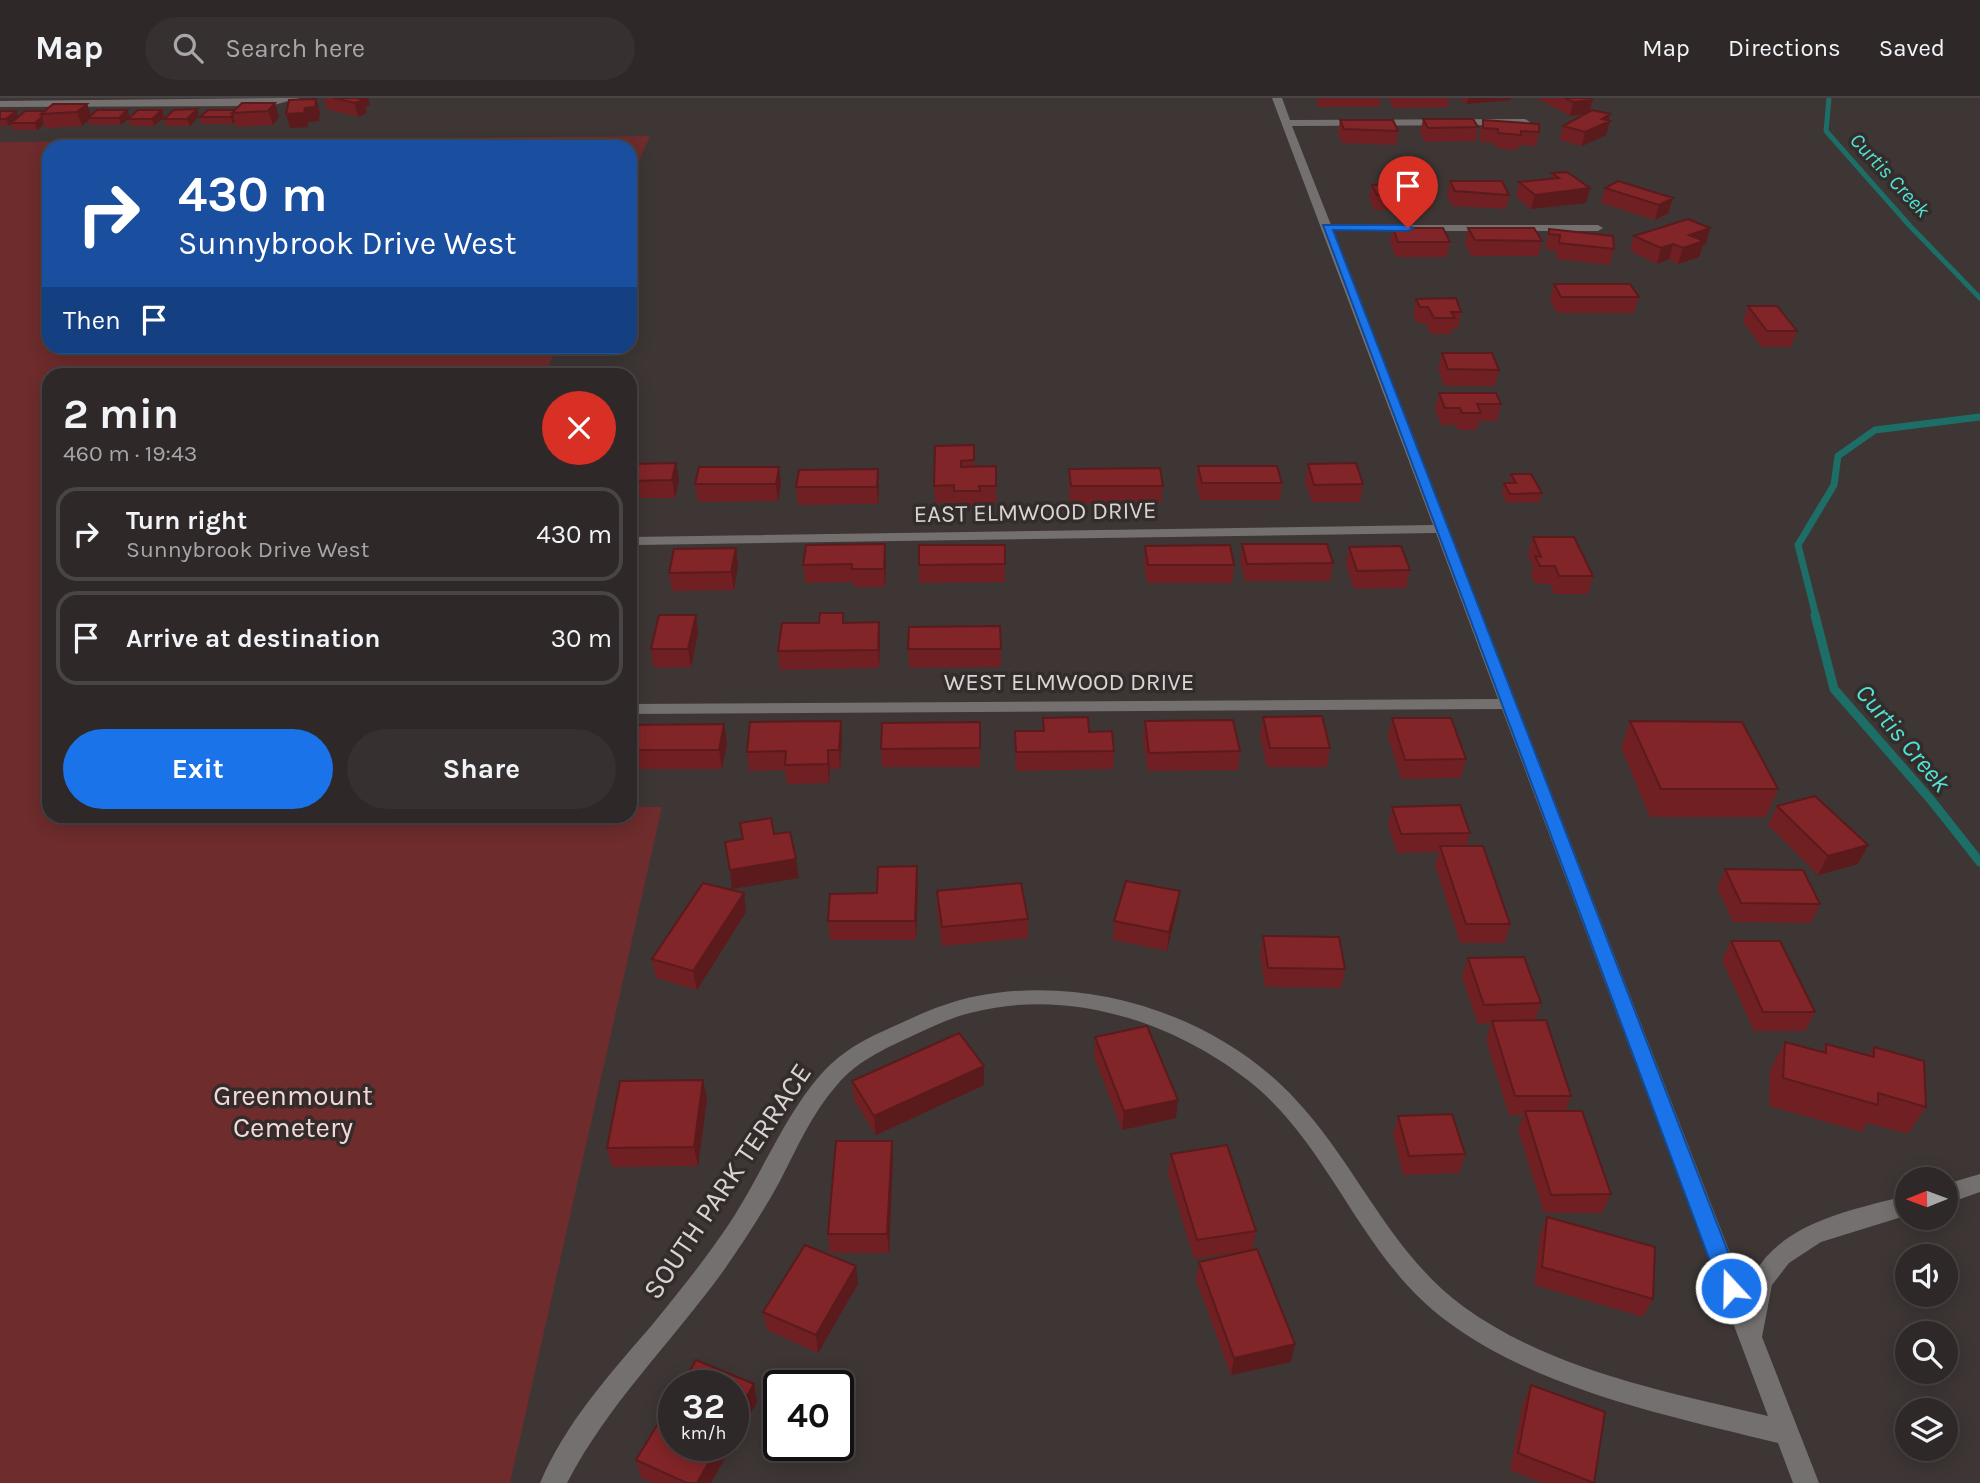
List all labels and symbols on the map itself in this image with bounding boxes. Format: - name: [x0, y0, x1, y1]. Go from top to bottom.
- water label: Curtis Creek: [1845, 128, 1935, 222]
- pin: [1378, 156, 1438, 228]
- street label: EAST ELMWOOD DRIVE: [913, 496, 1157, 528]
- street label: WEST ELMWOOD DRIVE: [944, 668, 1194, 696]
- water label: Curtis Creek: [1849, 678, 1958, 799]
- street label: SOUTH PARK TERRACE: [636, 1057, 818, 1305]
- park label: Greenmount Cemetery: [213, 1079, 373, 1144]
- north arrow: [1895, 1167, 1958, 1230]
- position arrow: [1694, 1251, 1768, 1325]
- speed limit sign: 40: [763, 1370, 854, 1461]

